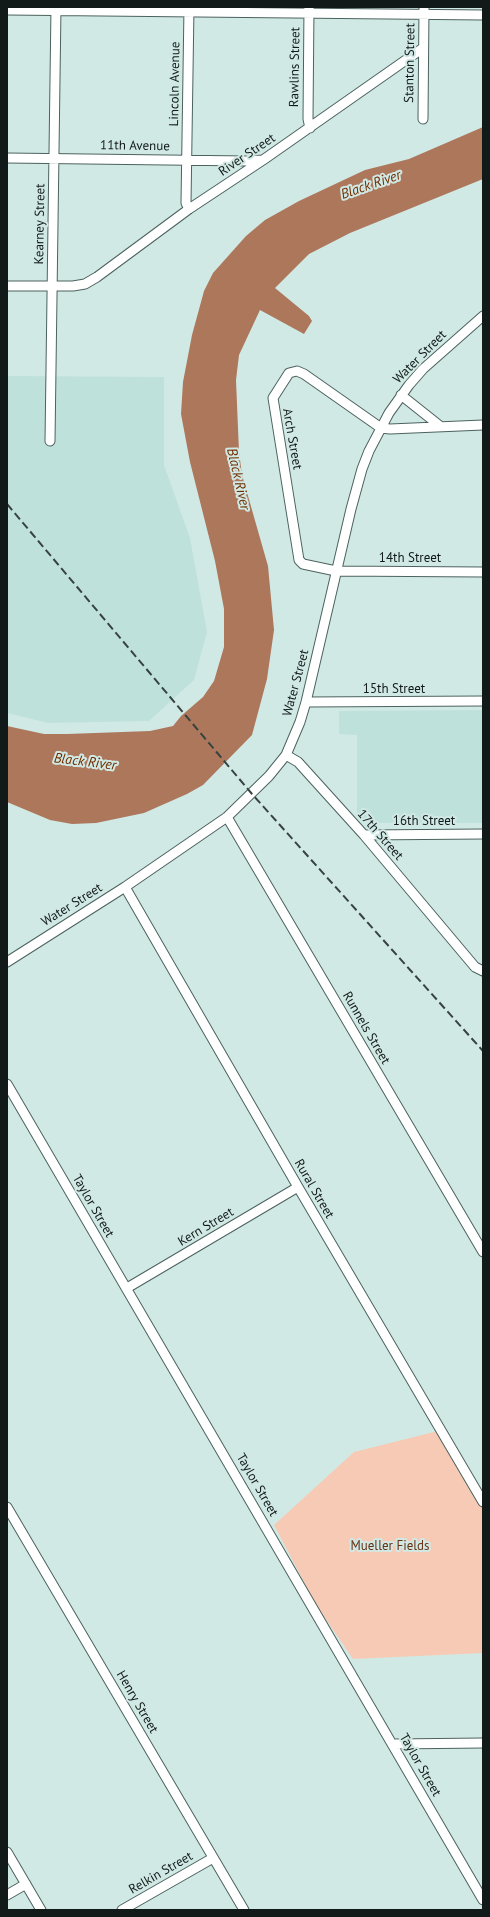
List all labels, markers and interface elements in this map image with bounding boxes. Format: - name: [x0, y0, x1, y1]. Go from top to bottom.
- street label: Stanton Street: [402, 23, 418, 103]
- street label: Rawlins Street: [287, 27, 303, 107]
- street label: Lincoln Avenue: [166, 41, 184, 127]
- street label: River Street: [216, 130, 278, 180]
- street label: 11th Avenue: [100, 138, 170, 154]
- water label: Black River: [339, 167, 403, 203]
- street label: Kearney Street: [31, 183, 49, 265]
- street label: Water Street: [390, 327, 450, 387]
- street label: Arch Street: [279, 407, 305, 471]
- water label: Black River: [223, 447, 253, 511]
- street label: 14th Street: [379, 550, 441, 566]
- street label: Water Street: [280, 648, 312, 718]
- street label: 15th Street: [363, 681, 425, 697]
- water label: Black River: [53, 750, 117, 774]
- street label: 17th Street: [354, 806, 406, 864]
- street label: 16th Street: [393, 813, 455, 829]
- street label: Water Street: [39, 880, 105, 930]
- street label: Runnels Street: [339, 989, 393, 1067]
- street label: Rural Street: [291, 1157, 337, 1221]
- street label: Taylor Street: [69, 1172, 117, 1240]
- street label: Kern Street: [175, 1204, 237, 1250]
- street label: Taylor Street: [233, 1451, 281, 1519]
- park label: Mueller Fields: [350, 1538, 430, 1554]
- street label: Henry Street: [113, 1668, 161, 1736]
- street label: Taylor Street: [396, 1731, 444, 1799]
- street label: Relkin Street: [126, 1848, 196, 1898]

